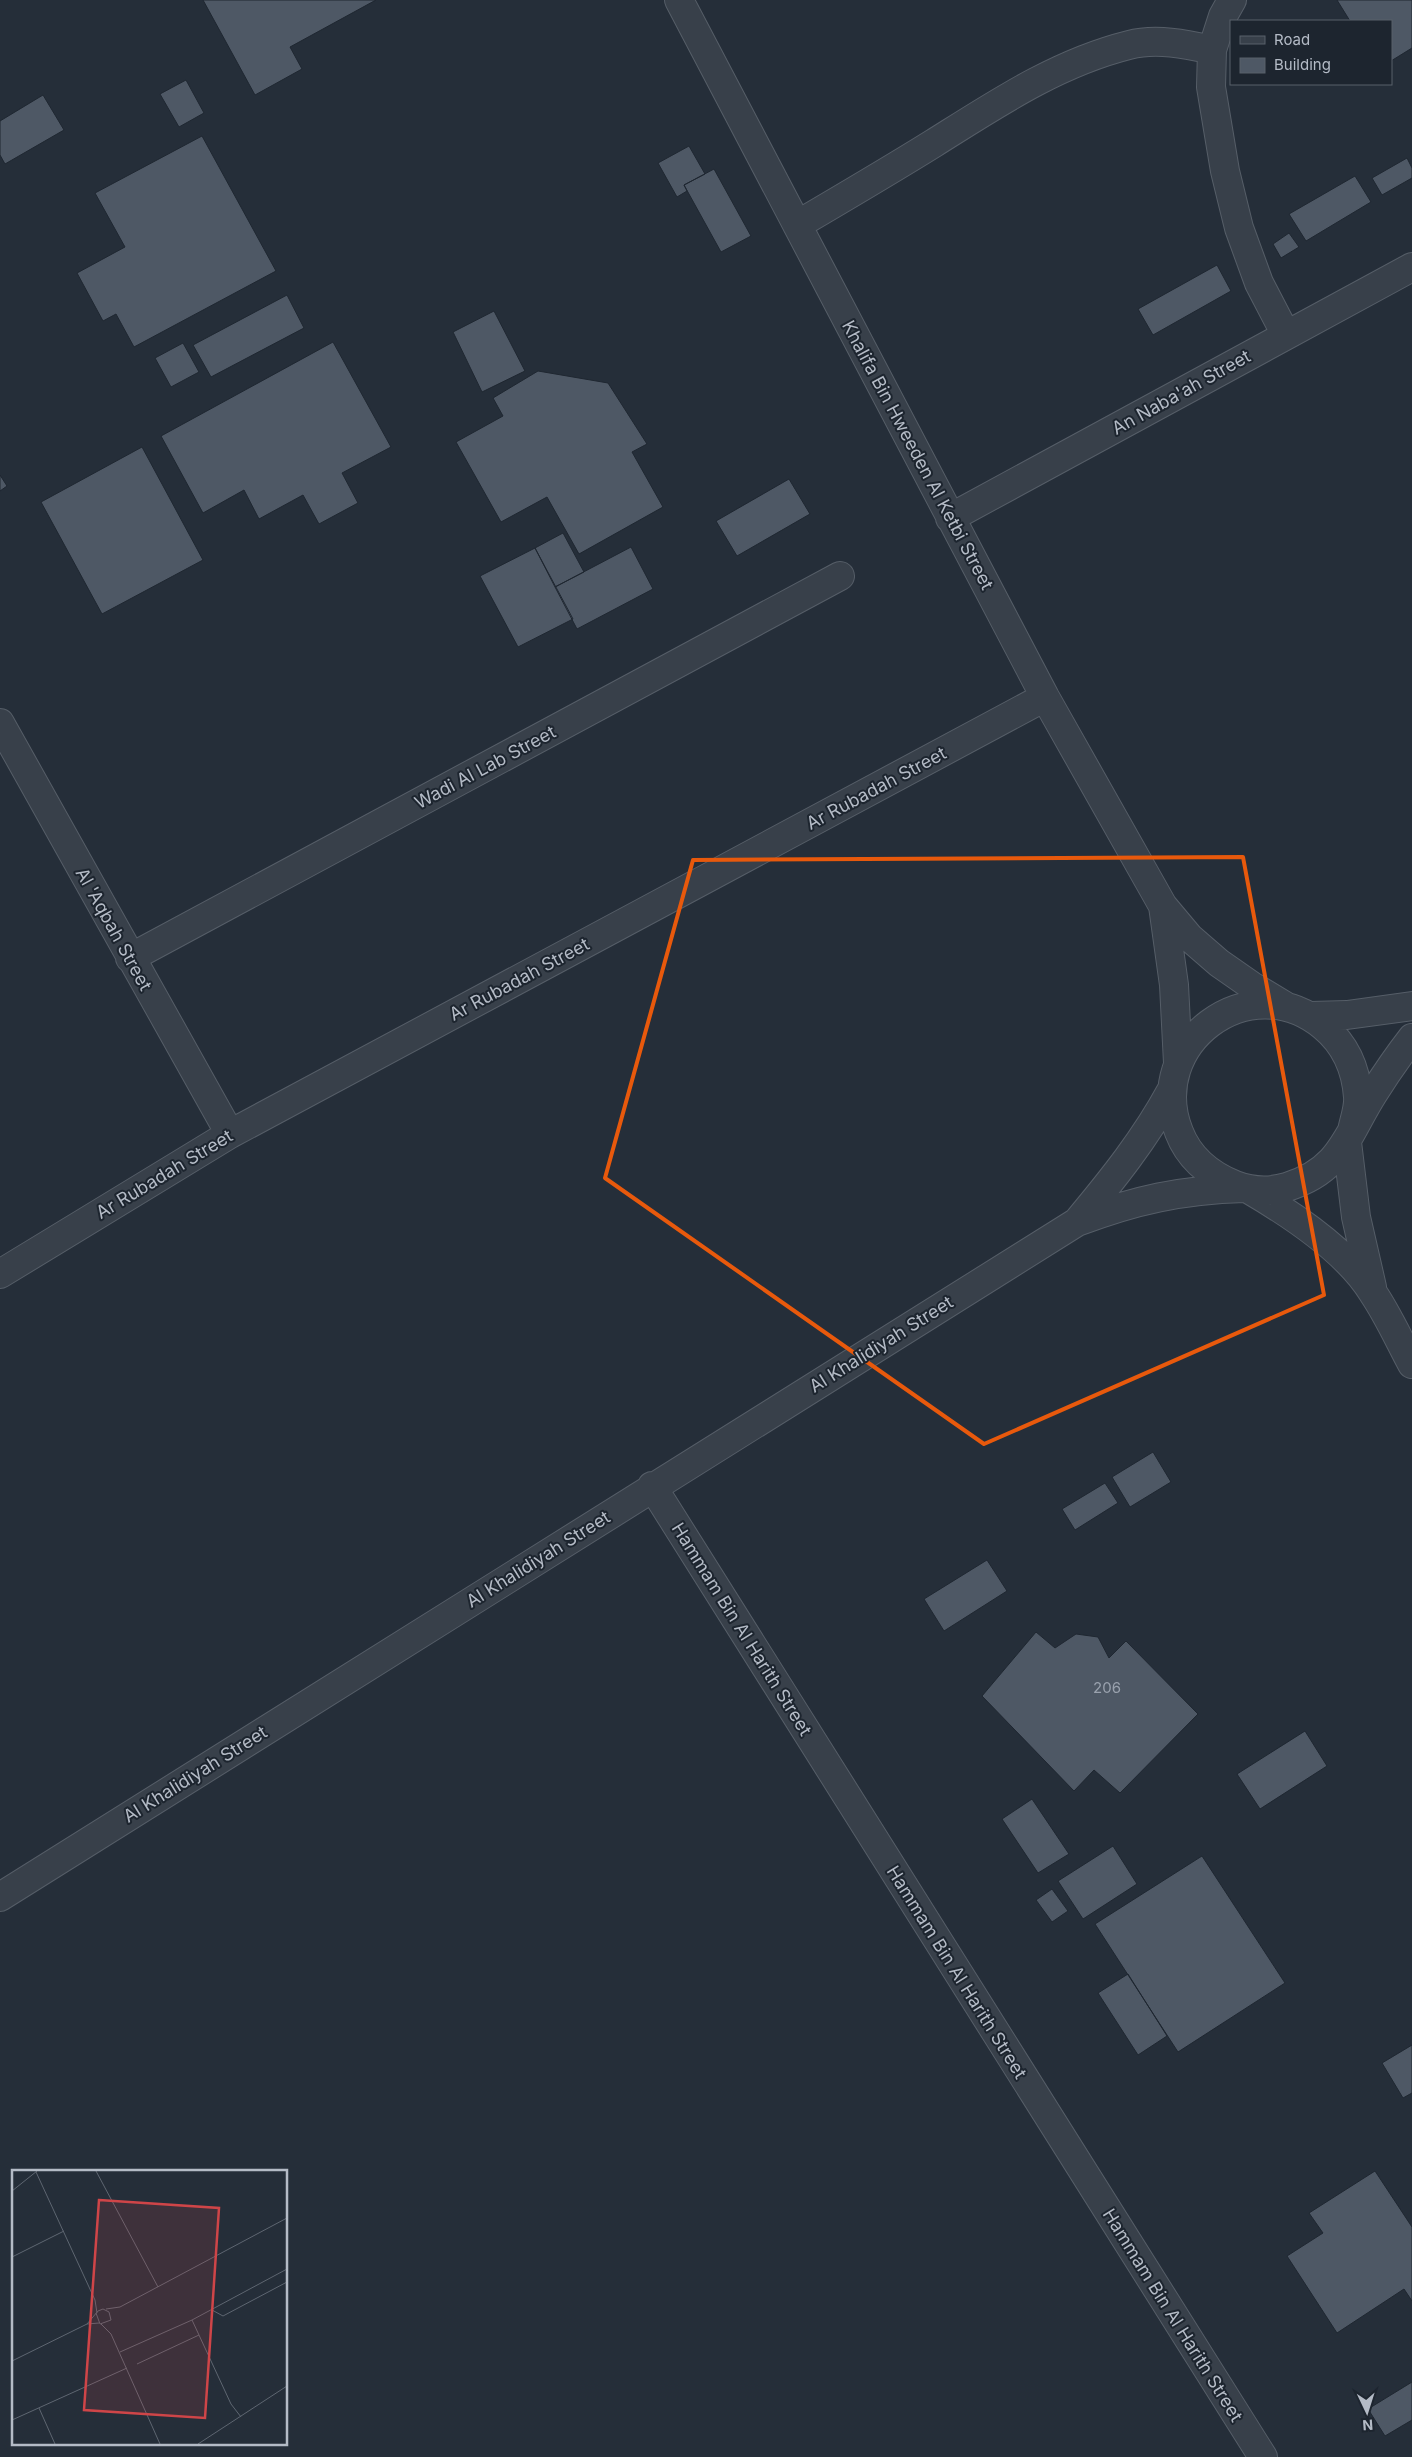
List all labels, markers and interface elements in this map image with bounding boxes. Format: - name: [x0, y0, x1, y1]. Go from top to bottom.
- legend: [1230, 20, 1392, 85]
- text: Road: [1274, 30, 1310, 49]
- text: Building: [1274, 55, 1331, 74]
- street label: Khalifa Bin Hweeden Al Ketbi Street: [838, 317, 998, 593]
- street label: An Naba'ah Street: [1108, 345, 1254, 439]
- street label: Wadi Al Lab Street: [411, 721, 559, 813]
- street label: Ar Rubadah Street: [802, 742, 950, 834]
- street label: Al 'Aqbah Street: [72, 864, 156, 994]
- street label: Ar Rubadah Street: [445, 933, 593, 1025]
- street label: Ar Rubadah Street: [92, 1125, 236, 1223]
- street label: Al Khalidiyah Street: [805, 1291, 957, 1397]
- street label: Al Khalidiyah Street: [462, 1506, 614, 1612]
- street label: Hammam Bin Al Harith Street: [668, 1519, 816, 1739]
- house number: 206: [1093, 1678, 1121, 1697]
- street label: Al Khalidiyah Street: [119, 1721, 271, 1827]
- street label: Hammam Bin Al Harith Street: [883, 1862, 1031, 2082]
- inset map: [12, 2170, 288, 2444]
- street label: Hammam Bin Al Harith Street: [1099, 2205, 1247, 2425]
- north arrow: [1342, 2387, 1392, 2437]
- text: N: [1362, 2417, 1374, 2434]

